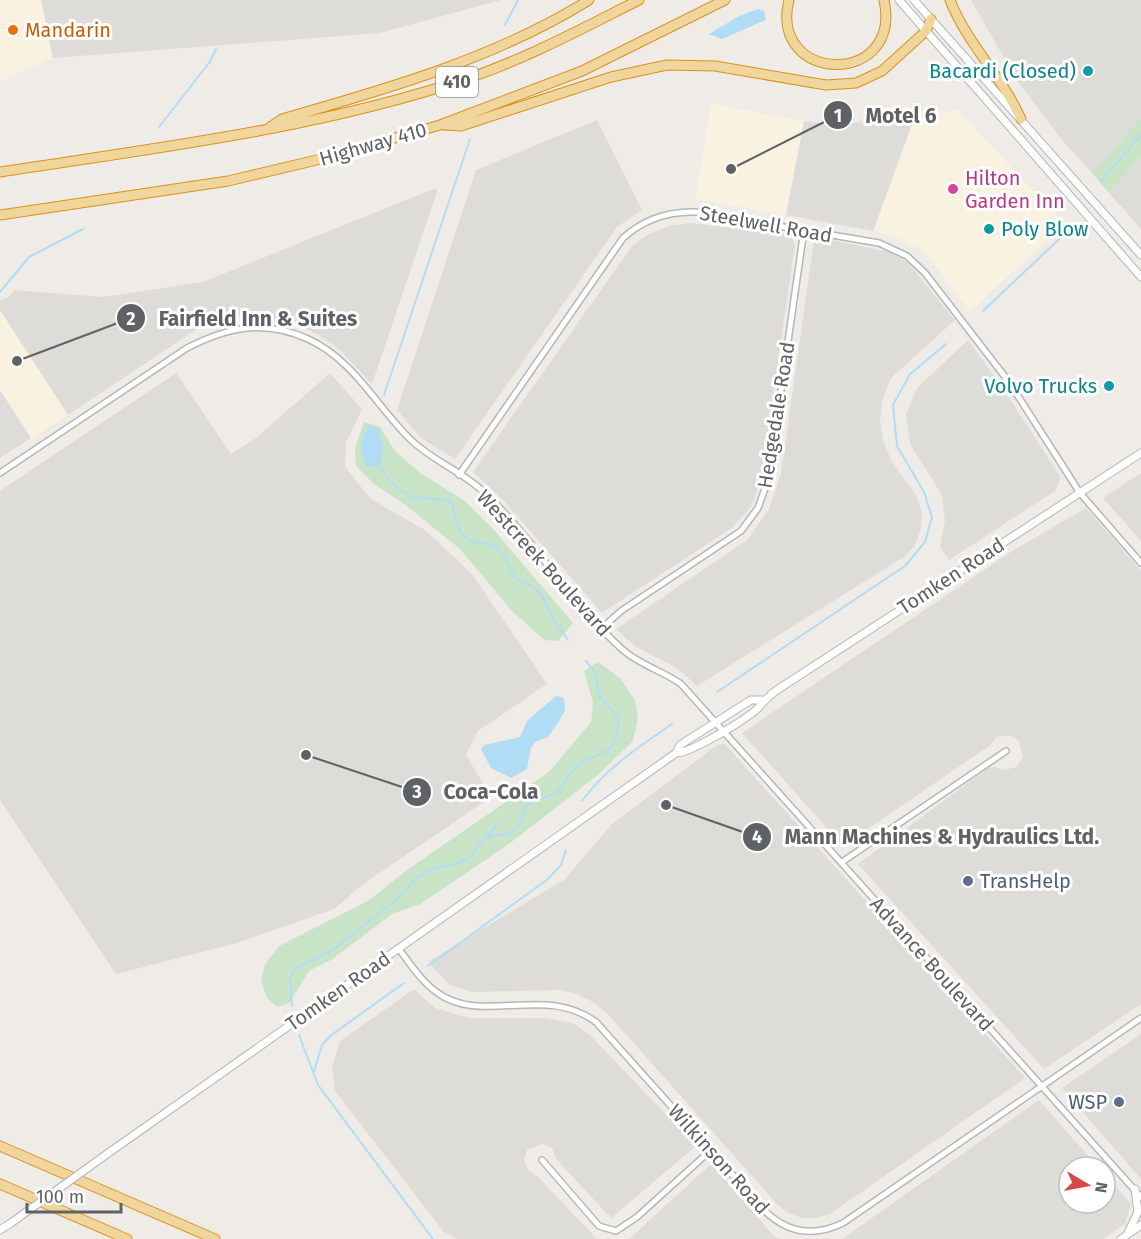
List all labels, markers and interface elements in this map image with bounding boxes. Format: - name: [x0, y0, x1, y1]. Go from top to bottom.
- place label: Mandarin: [25, 18, 111, 42]
- marker: Mandarin: [6, 23, 20, 37]
- place label: Bacardi (Closed): [929, 59, 1076, 83]
- marker: Bacardi (Closed): [1081, 64, 1095, 78]
- road number: 410: [436, 67, 478, 97]
- callout: Motel 6: [823, 96, 949, 135]
- text: Motel 6: [865, 103, 937, 129]
- text: 1: [834, 105, 842, 127]
- street label: Highway 410: [317, 117, 429, 171]
- place label: Hilton Garden Inn: [965, 166, 1065, 213]
- marker: Hilton Garden Inn: [946, 182, 960, 196]
- street label: Steelwell Road: [698, 201, 834, 247]
- place label: Poly Blow: [1001, 217, 1088, 241]
- marker: Poly Blow: [982, 222, 996, 236]
- callout: Fairfield Inn & Suites: [116, 299, 369, 338]
- text: Fairfield Inn & Suites: [159, 306, 357, 332]
- text: 2: [126, 308, 136, 330]
- street label: Hedgedale Road: [753, 340, 799, 490]
- place label: Volvo Trucks: [984, 374, 1097, 398]
- marker: Volvo Trucks: [1102, 379, 1116, 393]
- street label: Westcreek Boulevard: [472, 485, 616, 641]
- street label: Tomken Road: [893, 533, 1009, 619]
- callout: Coca-Cola: [402, 772, 551, 811]
- text: Coca-Cola: [443, 779, 539, 805]
- text: 3: [411, 781, 422, 803]
- callout: Mann Machines & Hydraulics Ltd.: [742, 817, 1111, 856]
- text: Mann Machines & Hydraulics Ltd.: [785, 824, 1099, 850]
- text: 4: [752, 826, 762, 848]
- place label: TransHelp: [980, 869, 1071, 893]
- marker: TransHelp: [961, 874, 975, 888]
- street label: Advance Boulevard: [865, 892, 999, 1036]
- street label: Tomken Road: [281, 946, 395, 1036]
- place label: WSP: [1068, 1090, 1107, 1114]
- marker: WSP: [1112, 1095, 1126, 1109]
- street label: Wilkinson Road: [663, 1099, 775, 1219]
- north arrow: [1057, 1155, 1117, 1215]
- scale bar: [27, 1176, 122, 1214]
- text: N: [1091, 1181, 1112, 1194]
- text: 100 m: [36, 1186, 84, 1208]

